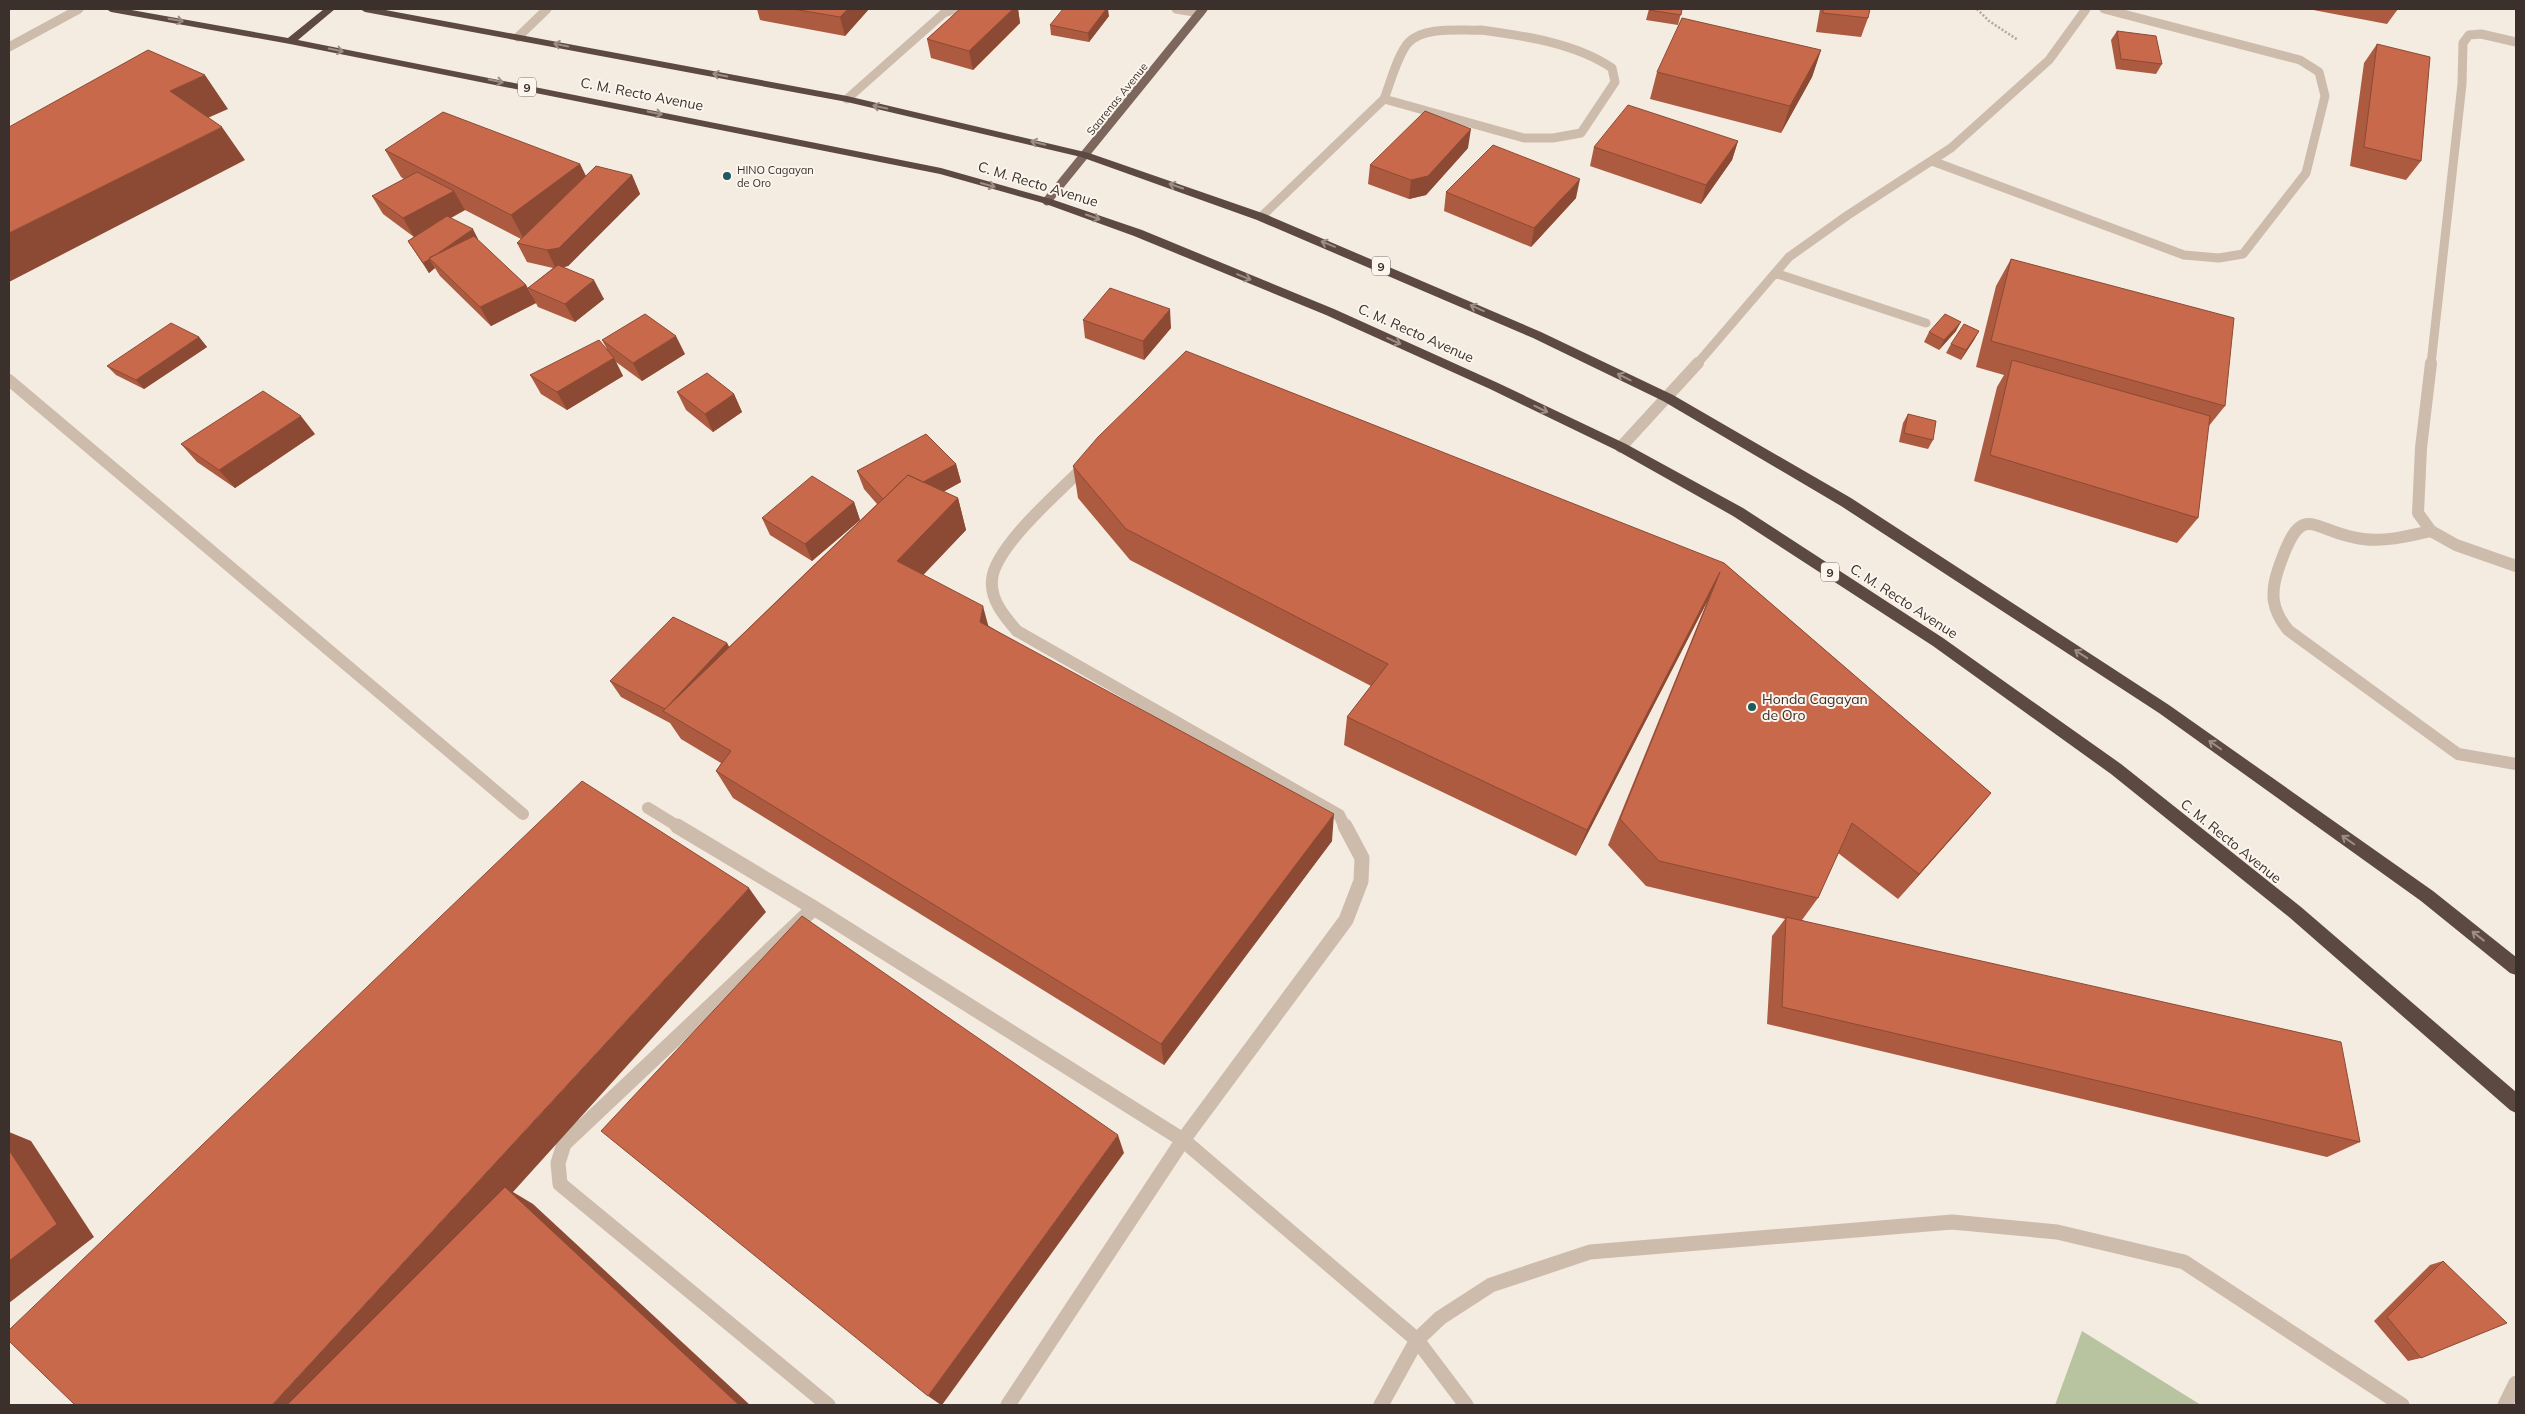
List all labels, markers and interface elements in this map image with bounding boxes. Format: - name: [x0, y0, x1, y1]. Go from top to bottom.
- one-way arrow: [168, 16, 184, 26]
- one-way arrow: [553, 40, 569, 49]
- one-way arrow: [328, 45, 344, 55]
- street label: Saarenas Avenue: [1083, 60, 1151, 138]
- one-way arrow: [713, 70, 729, 80]
- street label: C. M. Recto Avenue: [579, 73, 705, 115]
- one-way arrow: [487, 77, 503, 87]
- road number: 9: [518, 77, 536, 96]
- one-way arrow: [872, 102, 888, 111]
- one-way arrow: [647, 109, 663, 118]
- one-way arrow: [1031, 138, 1047, 147]
- street label: C. M. Recto Avenue: [976, 157, 1100, 211]
- place label: HINO Cagayan de Oro: [737, 163, 814, 190]
- marker: HINO Cagayan de Oro: [721, 170, 733, 182]
- one-way arrow: [979, 180, 995, 190]
- one-way arrow: [1169, 181, 1184, 190]
- one-way arrow: [1085, 213, 1101, 223]
- one-way arrow: [1321, 239, 1336, 249]
- road number: 9: [1372, 256, 1390, 276]
- one-way arrow: [1237, 273, 1252, 282]
- street label: C. M. Recto Avenue: [1355, 299, 1477, 367]
- one-way arrow: [1470, 303, 1485, 313]
- one-way arrow: [1386, 336, 1401, 346]
- one-way arrow: [1617, 371, 1632, 381]
- one-way arrow: [1534, 404, 1549, 414]
- street label: C. M. Recto Avenue: [1847, 559, 1961, 643]
- road number: 9: [1821, 562, 1839, 582]
- one-way arrow: [2074, 649, 2088, 659]
- place label: Honda Cagayan de Oro: [1762, 690, 1868, 724]
- marker: Honda Cagayan de Oro: [1746, 701, 1758, 713]
- one-way arrow: [2208, 740, 2222, 750]
- street label: C. M. Recto Avenue: [2177, 795, 2285, 887]
- one-way arrow: [2342, 834, 2355, 845]
- one-way arrow: [2472, 931, 2485, 942]

